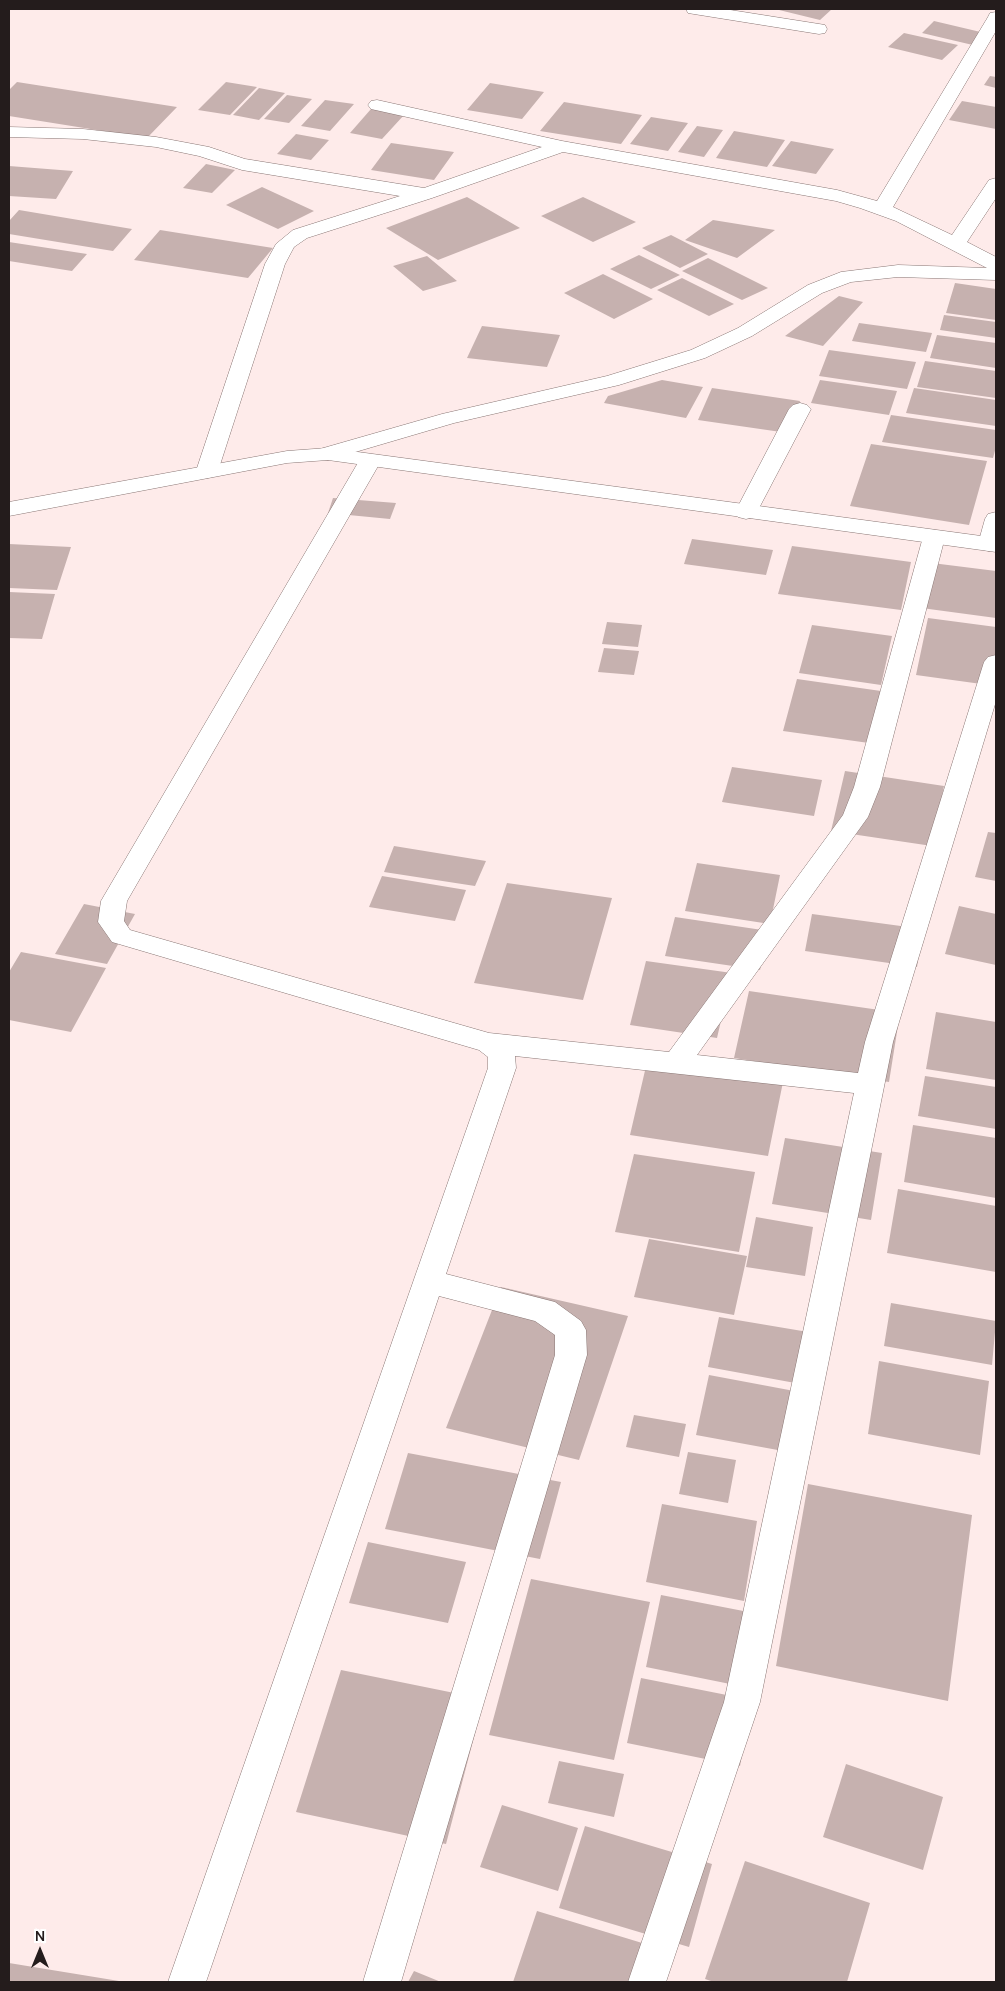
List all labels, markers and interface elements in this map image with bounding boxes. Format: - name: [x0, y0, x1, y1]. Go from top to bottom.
- north arrow: [15, 1926, 65, 1976]
- text: N: [35, 1926, 45, 1945]

